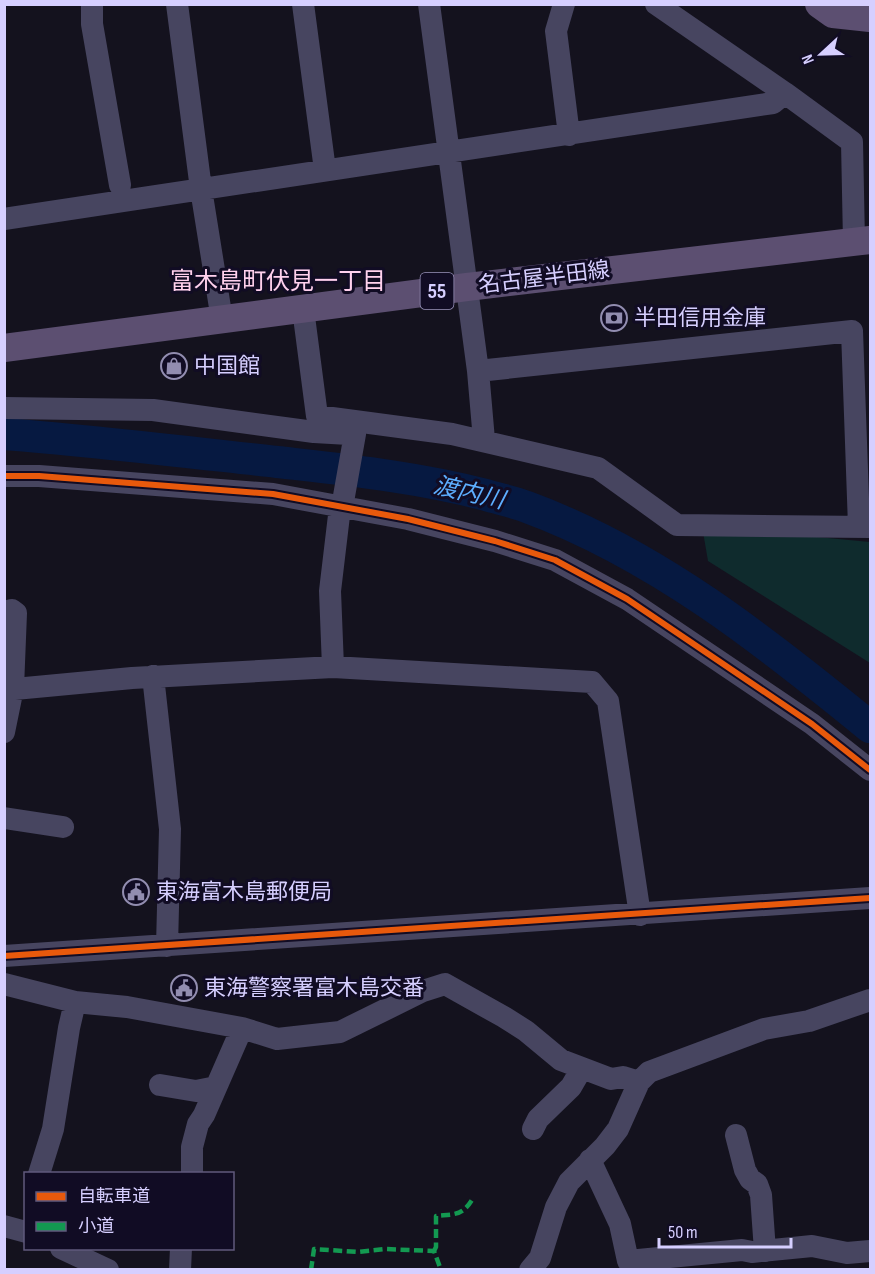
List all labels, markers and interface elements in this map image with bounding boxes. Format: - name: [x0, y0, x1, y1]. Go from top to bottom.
- north arrow: [791, 24, 851, 84]
- text: N: [798, 52, 819, 67]
- street label: 名古屋半田線: [477, 257, 611, 299]
- district label: 富木島町伏見一丁目: [170, 267, 386, 296]
- road number: 55: [420, 273, 454, 309]
- bank icon: 半田信用金庫: [599, 303, 629, 333]
- place label: 半田信用金庫: [634, 305, 766, 332]
- shop icon: 中国館: [159, 351, 189, 381]
- place label: 中国館: [194, 353, 260, 380]
- water label: 渡内川: [431, 471, 510, 516]
- public building icon: 東海富木島郵便局: [121, 877, 151, 907]
- place label: 東海富木島郵便局: [156, 879, 332, 906]
- public building icon: 東海警察署富木島交番: [169, 973, 199, 1003]
- place label: 東海警察署富木島交番: [204, 975, 424, 1002]
- legend: [24, 1172, 234, 1250]
- text: 自転車道: [78, 1186, 150, 1207]
- scale bar: [659, 1211, 791, 1249]
- text: 小道: [78, 1216, 114, 1237]
- text: 50 m: [668, 1222, 698, 1243]

